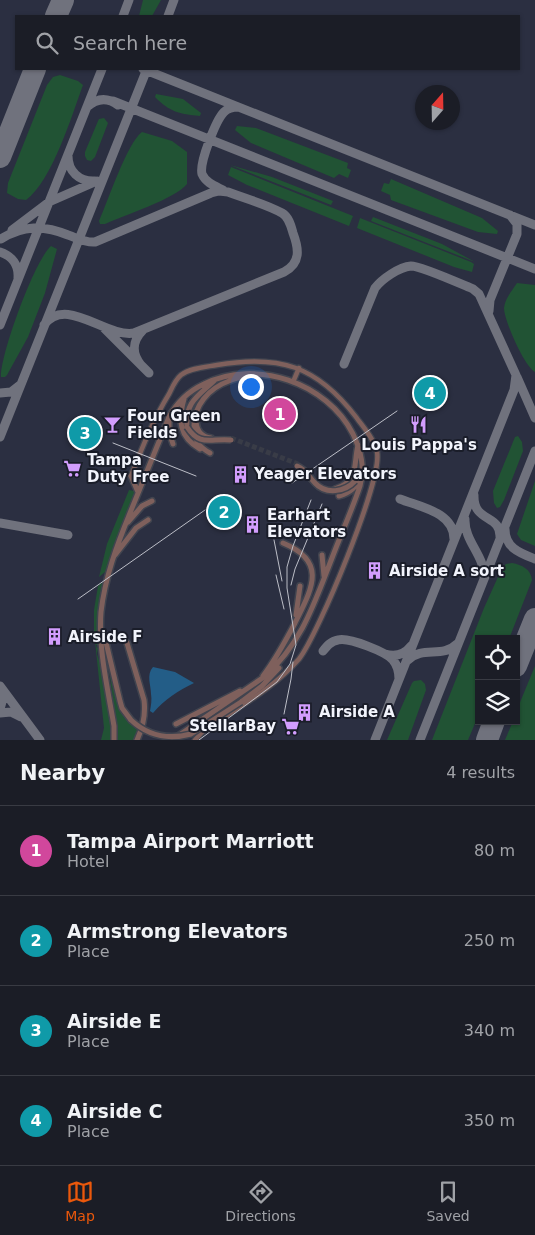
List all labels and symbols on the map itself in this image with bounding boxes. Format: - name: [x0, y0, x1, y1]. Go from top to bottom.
- north arrow: [415, 85, 460, 130]
- your location: [238, 374, 264, 400]
- pin: 4: [414, 374, 446, 412]
- pin: 1: [264, 395, 296, 433]
- place label: Four Green Fields: [127, 407, 221, 442]
- pin: 3: [69, 414, 101, 452]
- restaurant icon: Louis Pappa's: [409, 414, 429, 434]
- bar icon: Four Green Fields: [103, 415, 123, 435]
- place label: Louis Pappa's: [361, 436, 477, 454]
- place label: Tampa Duty Free: [87, 451, 169, 486]
- supermarket icon: Tampa Duty Free: [63, 459, 83, 479]
- building icon: Yeager Elevators: [230, 464, 250, 484]
- place label: Yeager Elevators: [253, 465, 397, 483]
- pin: 2: [208, 493, 240, 531]
- place label: Earhart Elevators: [267, 506, 346, 541]
- building icon: Earhart Elevators: [243, 514, 263, 534]
- building icon: Airside A sort: [365, 561, 385, 581]
- place label: Airside A sort: [389, 562, 504, 580]
- building icon: Airside F: [44, 627, 64, 647]
- place label: Airside F: [68, 628, 143, 646]
- building icon: Airside A: [295, 702, 315, 722]
- place label: Airside A: [319, 703, 395, 721]
- supermarket icon: StellarBay: [280, 716, 300, 736]
- place label: StellarBay: [189, 717, 276, 735]

